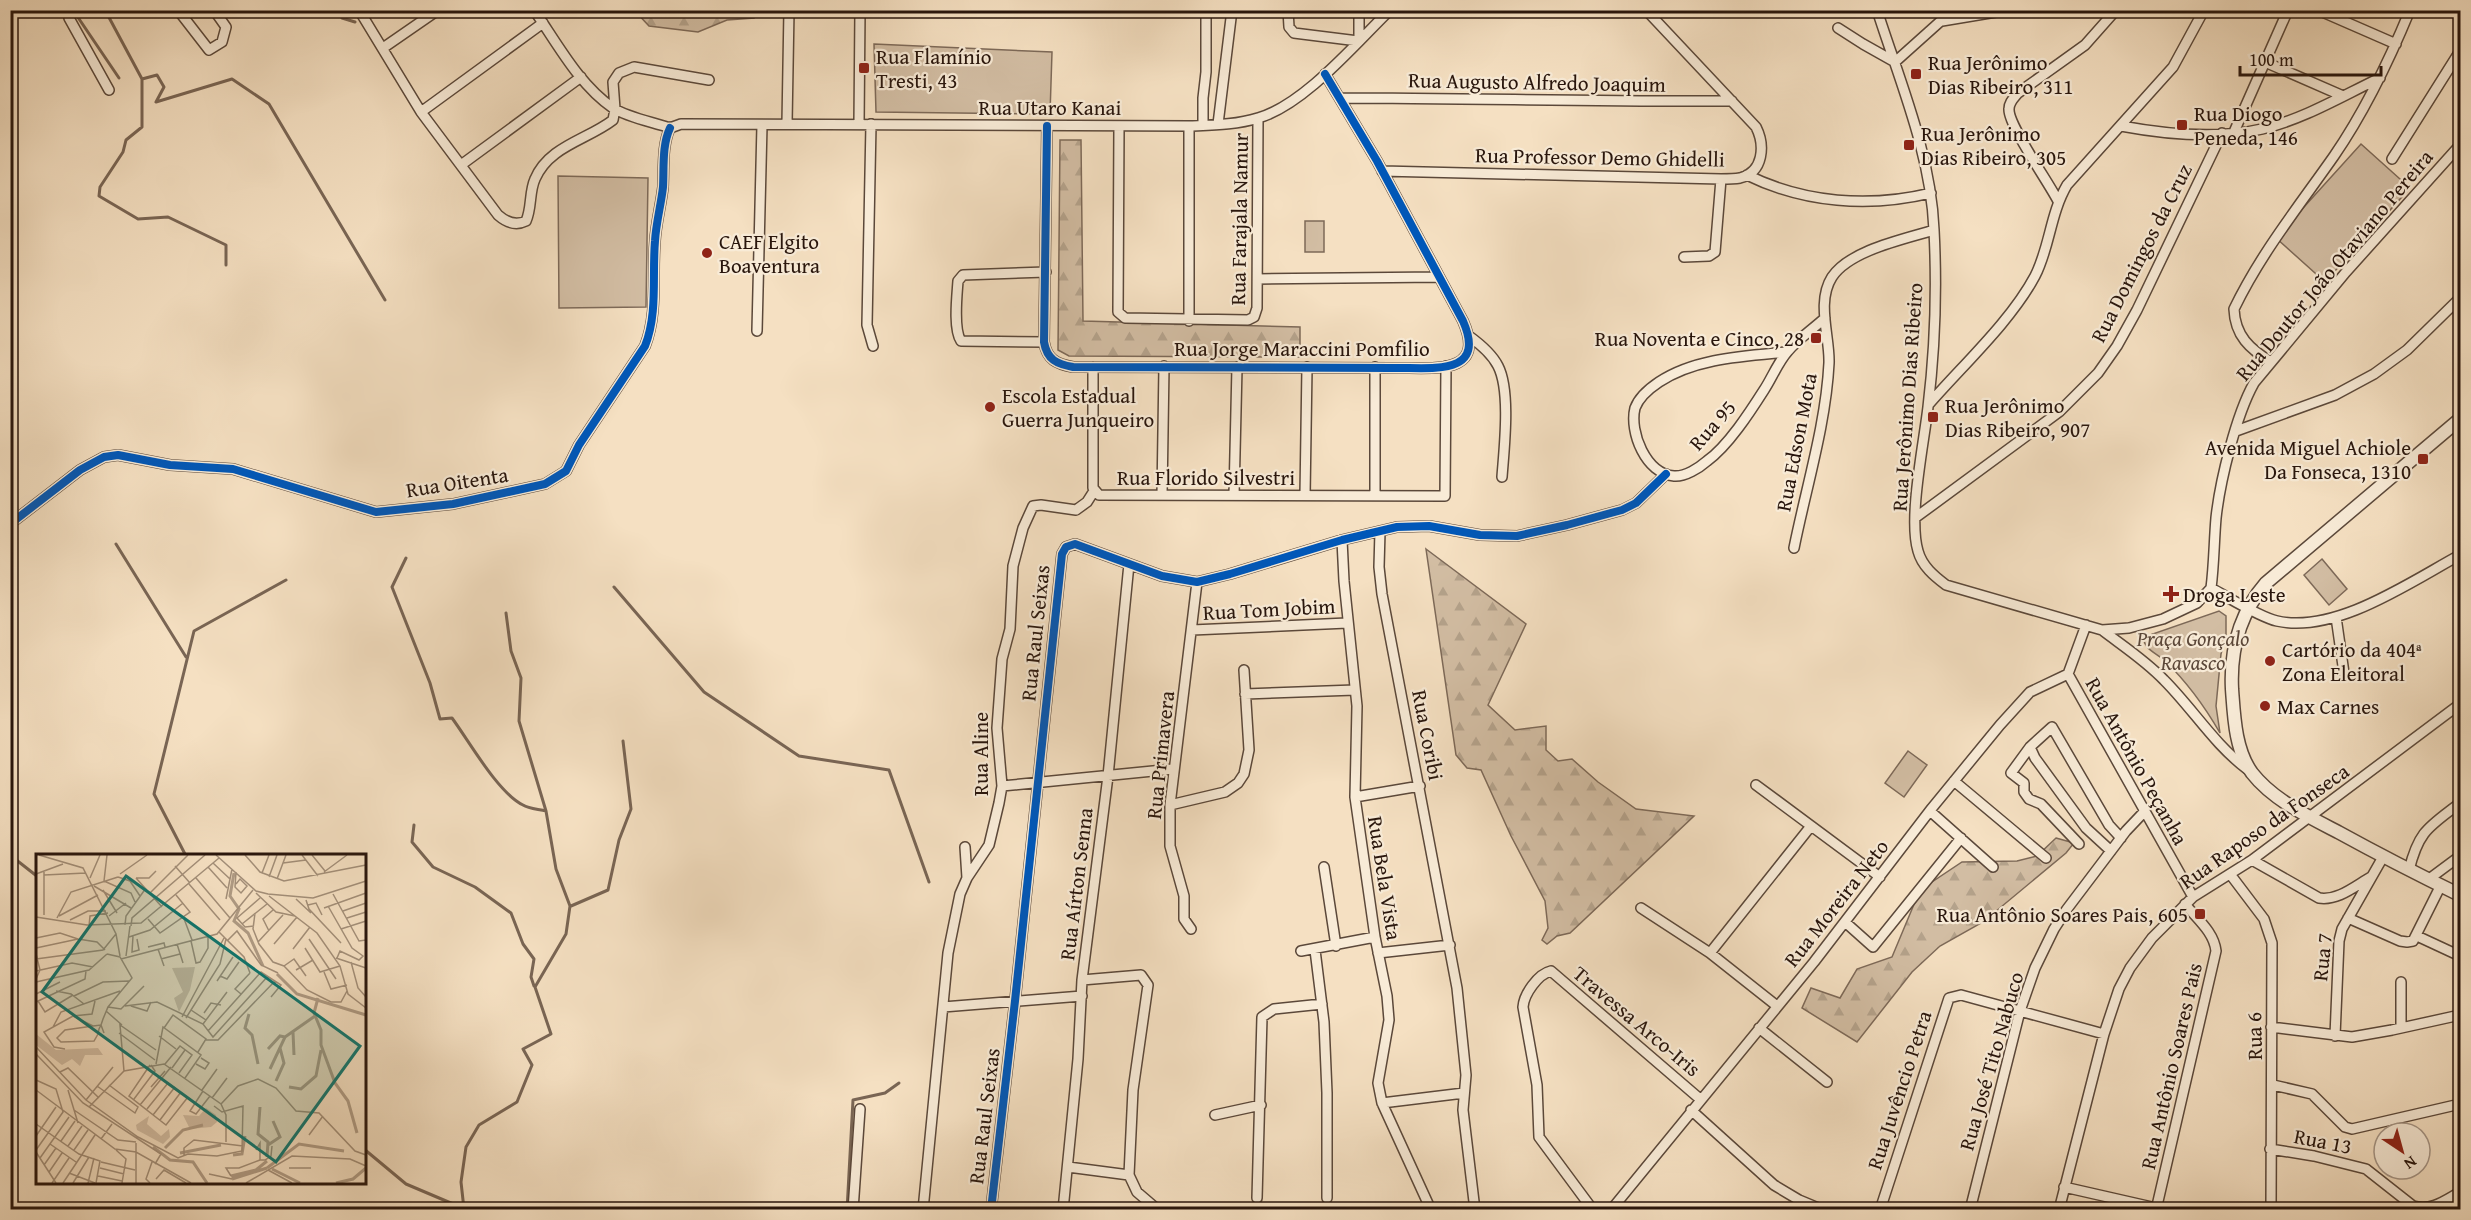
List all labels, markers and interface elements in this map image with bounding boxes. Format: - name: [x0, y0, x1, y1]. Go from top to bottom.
- scale bar: [2240, 39, 2381, 77]
- place label: Rua Flamínio Tresti, 43: [876, 41, 992, 96]
- text: 100 m: [2249, 46, 2294, 73]
- place label: Rua Jerônimo Dias Ribeiro, 311: [1928, 47, 2073, 102]
- marker: Rua Flamínio Tresti, 43: [857, 61, 871, 75]
- street label: Rua Augusto Alfredo Joaquim: [1408, 64, 1666, 100]
- marker: Rua Jerônimo Dias Ribeiro, 311: [1909, 67, 1923, 81]
- street label: Rua Utaro Kanai: [979, 92, 1122, 123]
- place label: Rua Diogo Peneda, 146: [2194, 98, 2298, 153]
- place label: Rua Jerônimo Dias Ribeiro, 305: [1921, 118, 2066, 173]
- marker: Rua Diogo Peneda, 146: [2175, 118, 2189, 132]
- street label: Rua Farajala Namur: [1222, 132, 1256, 306]
- marker: Rua Jerônimo Dias Ribeiro, 305: [1902, 138, 1916, 152]
- street label: Rua Professor Demo Ghidelli: [1475, 139, 1725, 175]
- street label: Rua Doutor João Otaviano Pereira: [2228, 143, 2440, 387]
- street label: Rua Domingos da Cruz: [2083, 158, 2199, 348]
- place label: CAEF Elgito Boaventura: [719, 226, 820, 281]
- marker: CAEF Elgito Boaventura: [700, 246, 714, 260]
- street label: Rua Jerônimo Dias Ribeiro: [1884, 282, 1930, 512]
- place label: Rua Noventa e Cinco, 28: [1595, 323, 1804, 354]
- marker: Rua Noventa e Cinco, 28: [1809, 331, 1823, 345]
- street label: Rua Jorge Maraccini Pomfilio: [1174, 333, 1430, 364]
- street label: Rua Edson Mota: [1767, 370, 1825, 514]
- place label: Escola Estadual Guerra Junqueiro: [1002, 380, 1154, 435]
- place label: Rua Jerônimo Dias Ribeiro, 907: [1945, 390, 2090, 445]
- street label: Rua 95: [1681, 393, 1743, 457]
- marker: Escola Estadual Guerra Junqueiro: [983, 400, 997, 414]
- marker: Rua Jerônimo Dias Ribeiro, 907: [1926, 410, 1940, 424]
- place label: Avenida Miguel Achiole Da Fonseca, 1310: [2205, 432, 2411, 487]
- marker: Avenida Miguel Achiole Da Fonseca, 1310: [2416, 452, 2430, 466]
- street label: Rua Oitenta: [404, 459, 510, 505]
- street label: Rua Florido Silvestri: [1117, 462, 1295, 493]
- street label: Rua Raul Seixas: [1012, 563, 1058, 703]
- place label: Droga Leste: [2183, 579, 2286, 610]
- marker: Droga Leste: [2164, 587, 2178, 601]
- street label: Rua Tom Jobim: [1202, 590, 1336, 628]
- park label: Praça Gonçalo Ravasco: [2136, 623, 2249, 678]
- place label: Cartório da 404ª Zona Eleitoral: [2282, 634, 2422, 689]
- marker: Cartório da 404ª Zona Eleitoral: [2263, 654, 2277, 668]
- street label: Rua Antônio Peçanha: [2078, 671, 2196, 851]
- street label: Rua Coribi: [1404, 687, 1452, 783]
- street label: Rua Primavera: [1138, 689, 1182, 821]
- place label: Max Carnes: [2277, 691, 2379, 722]
- marker: Max Carnes: [2258, 699, 2272, 713]
- street label: Rua Aline: [965, 712, 996, 796]
- street label: Rua Raposo da Fonseca: [2173, 756, 2355, 896]
- street label: Rua Aírton Senna: [1051, 806, 1101, 962]
- street label: Rua Bela Vista: [1360, 814, 1410, 942]
- street label: Rua Moreira Neto: [1776, 832, 1896, 974]
- inset map: [36, 854, 366, 1184]
- place label: Rua Antônio Soares Pais, 605: [1937, 899, 2188, 930]
- marker: Rua Antônio Soares Pais, 605: [2193, 907, 2207, 921]
- street label: Rua 7: [2304, 931, 2340, 983]
- street label: Travessa Arco-Iris: [1566, 958, 1708, 1084]
- street label: Rua Antônio Soares Pais: [2132, 960, 2210, 1172]
- street label: Rua José Tito Nabuco: [1951, 968, 2031, 1154]
- street label: Rua Juvêncio Petra: [1859, 1006, 1939, 1174]
- street label: Rua 6: [2238, 1012, 2270, 1060]
- street label: Rua Raul Seixas: [960, 1046, 1008, 1186]
- street label: Rua 13: [2291, 1120, 2355, 1162]
- north arrow: [2372, 1121, 2432, 1181]
- text: N: [2399, 1150, 2422, 1176]

